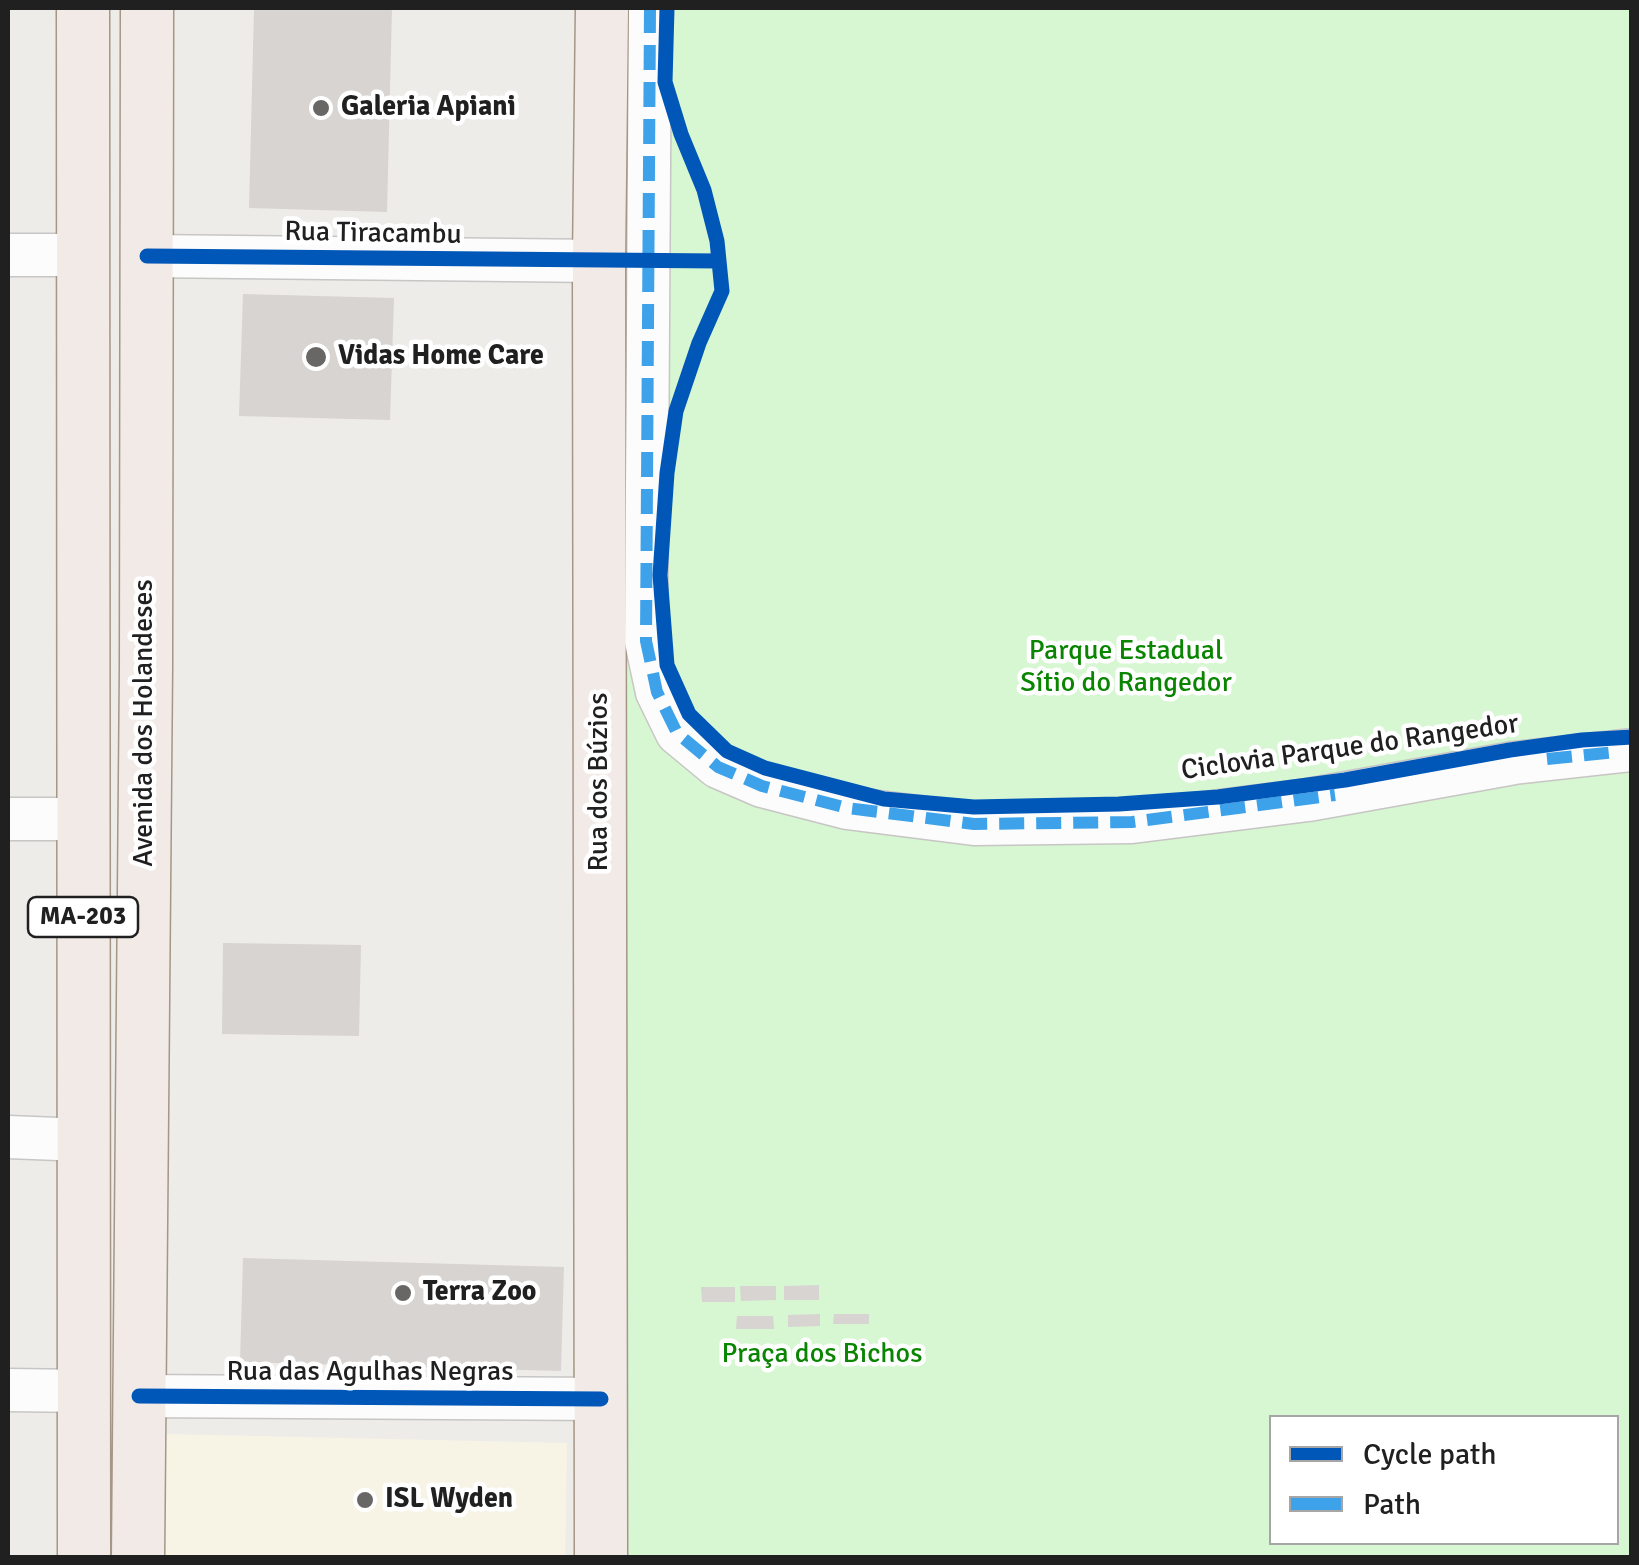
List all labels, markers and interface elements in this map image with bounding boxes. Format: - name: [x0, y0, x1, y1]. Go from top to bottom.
- place label: Galeria Apiani: [341, 91, 516, 125]
- marker: Galeria Apiani: [310, 97, 332, 119]
- street label: Rua Tiracambu: [284, 216, 462, 252]
- place label: Vidas Home Care: [338, 340, 544, 374]
- marker: Vidas Home Care: [303, 344, 329, 370]
- street label: Avenida dos Holandeses: [128, 579, 162, 867]
- park label: Parque Estadual Sítio do Rangedor: [1020, 635, 1232, 701]
- street label: Rua dos Búzios: [583, 693, 617, 871]
- street label: Ciclovia Parque do Rangedor: [1179, 708, 1521, 788]
- road number: MA-203: [28, 897, 138, 937]
- place label: Terra Zoo: [423, 1276, 536, 1310]
- marker: Terra Zoo: [392, 1282, 414, 1304]
- park label: Praça dos Bichos: [722, 1338, 922, 1372]
- street label: Rua das Agulhas Negras: [227, 1356, 513, 1390]
- legend: [1269, 1415, 1619, 1545]
- text: Cycle path: [1363, 1436, 1497, 1473]
- place label: ISL Wyden: [385, 1483, 513, 1517]
- text: Path: [1363, 1486, 1421, 1523]
- marker: ISL Wyden: [354, 1489, 376, 1511]

